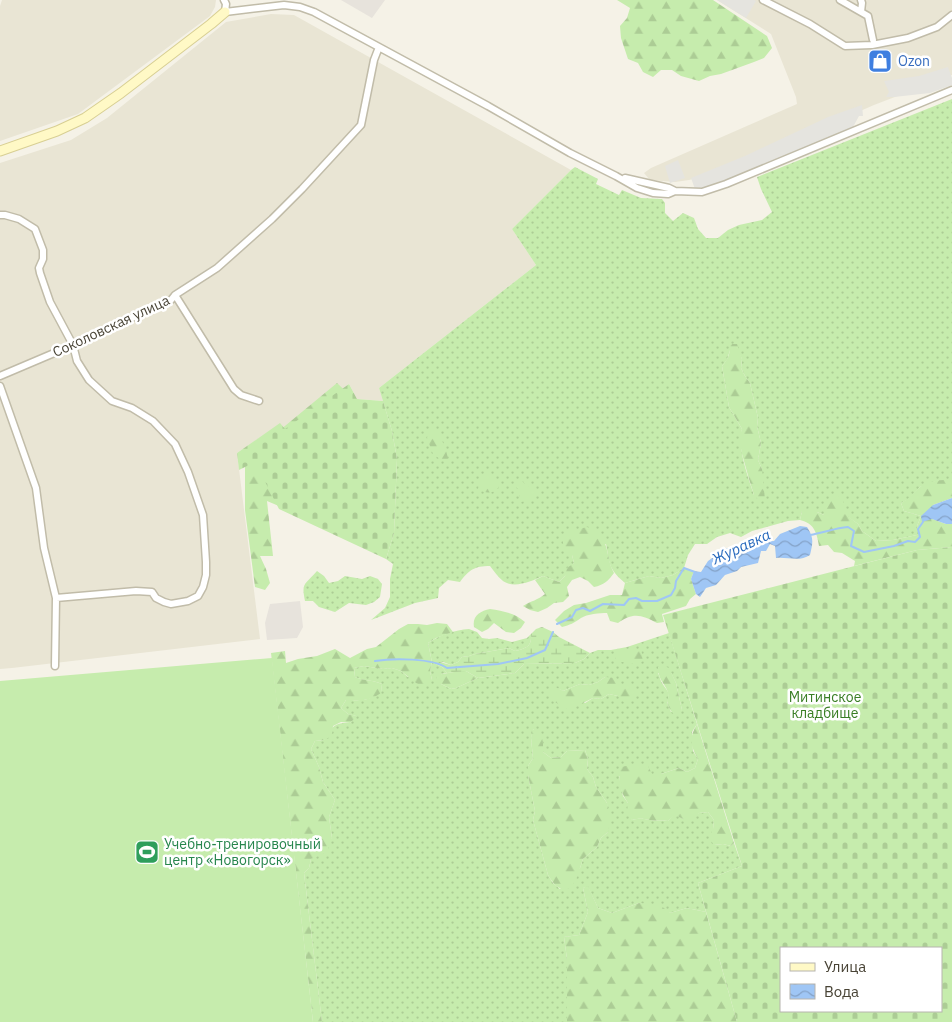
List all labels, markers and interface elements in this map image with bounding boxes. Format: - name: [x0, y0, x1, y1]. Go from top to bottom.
- shop icon: Ozon: [867, 48, 893, 74]
- place label: Ozon: [898, 52, 930, 70]
- street label: Соколовская улица: [50, 291, 173, 361]
- water label: Журавка: [707, 525, 773, 569]
- park label: Митинское кладбище: [789, 688, 862, 722]
- place label: Учебно-тренировочный центр «Новогорск»: [164, 835, 321, 869]
- sports icon: Учебно-тренировочный центр «Новогорск»: [134, 839, 160, 865]
- legend: [780, 947, 942, 1012]
- text: Улица: [824, 957, 866, 976]
- text: Вода: [824, 982, 859, 1001]

